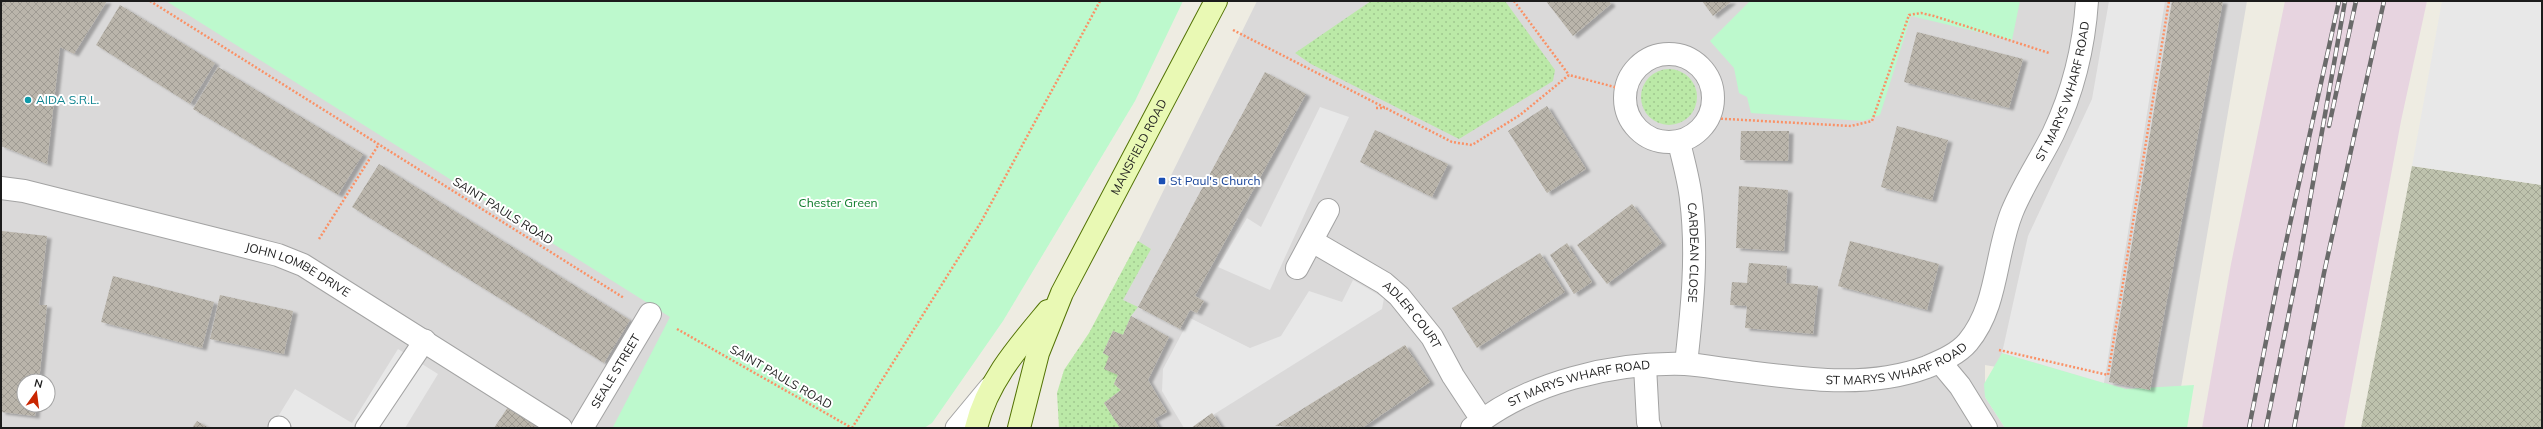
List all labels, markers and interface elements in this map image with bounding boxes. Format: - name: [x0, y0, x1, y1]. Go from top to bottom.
- street label: ST MARYS WHARF ROAD: [2032, 20, 2092, 164]
- place label: AIDA S.R.L.: [36, 92, 99, 107]
- marker: AIDA S.R.L.: [23, 95, 33, 105]
- street label: MANSFIELD ROAD: [1107, 96, 1170, 197]
- place label: St Paul's Church: [1170, 173, 1260, 188]
- street label: SAINT PAULS ROAD: [450, 174, 556, 247]
- marker: St Paul's Church: [1157, 176, 1167, 186]
- park label: Chester Green: [799, 195, 877, 210]
- street label: CARDEAN CLOSE: [1685, 202, 1702, 303]
- street label: JOHN LOMBE DRIVE: [244, 239, 353, 300]
- street label: ADLER COURT: [1380, 277, 1445, 352]
- street label: SEALE STREET: [587, 330, 644, 411]
- street label: ST MARYS WHARF ROAD: [1825, 339, 1970, 387]
- street label: SAINT PAULS ROAD: [728, 341, 835, 412]
- street label: ST MARYS WHARF ROAD: [1505, 357, 1651, 410]
- north arrow: [16, 373, 56, 413]
- text: N: [33, 375, 44, 391]

